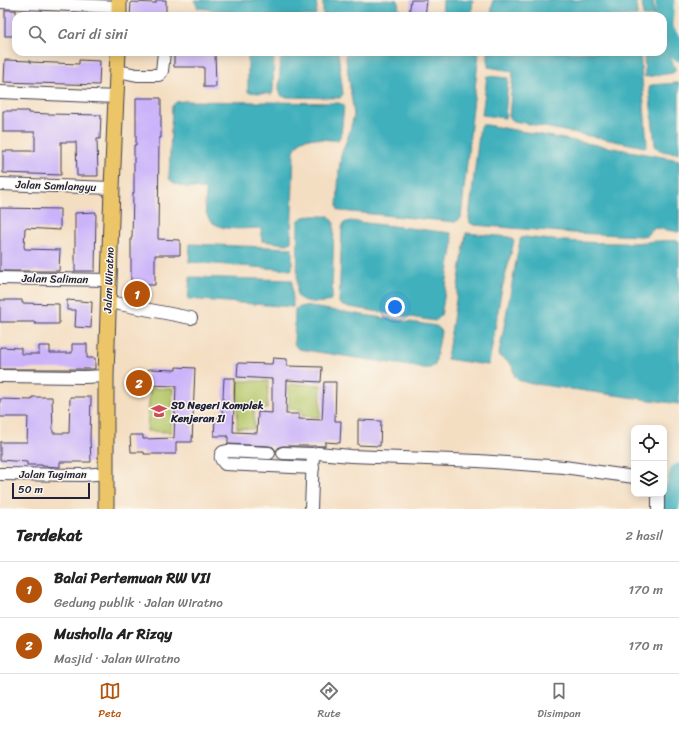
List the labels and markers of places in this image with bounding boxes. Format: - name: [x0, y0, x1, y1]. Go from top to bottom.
- pin: 1: [124, 279, 150, 309]
- pin: 2: [126, 368, 152, 398]
- place label: SD Negeri Komplek Kenjeran II: [170, 396, 264, 428]
- school or university icon: SD Negeri Komplek Kenjeran II: [150, 402, 168, 420]

